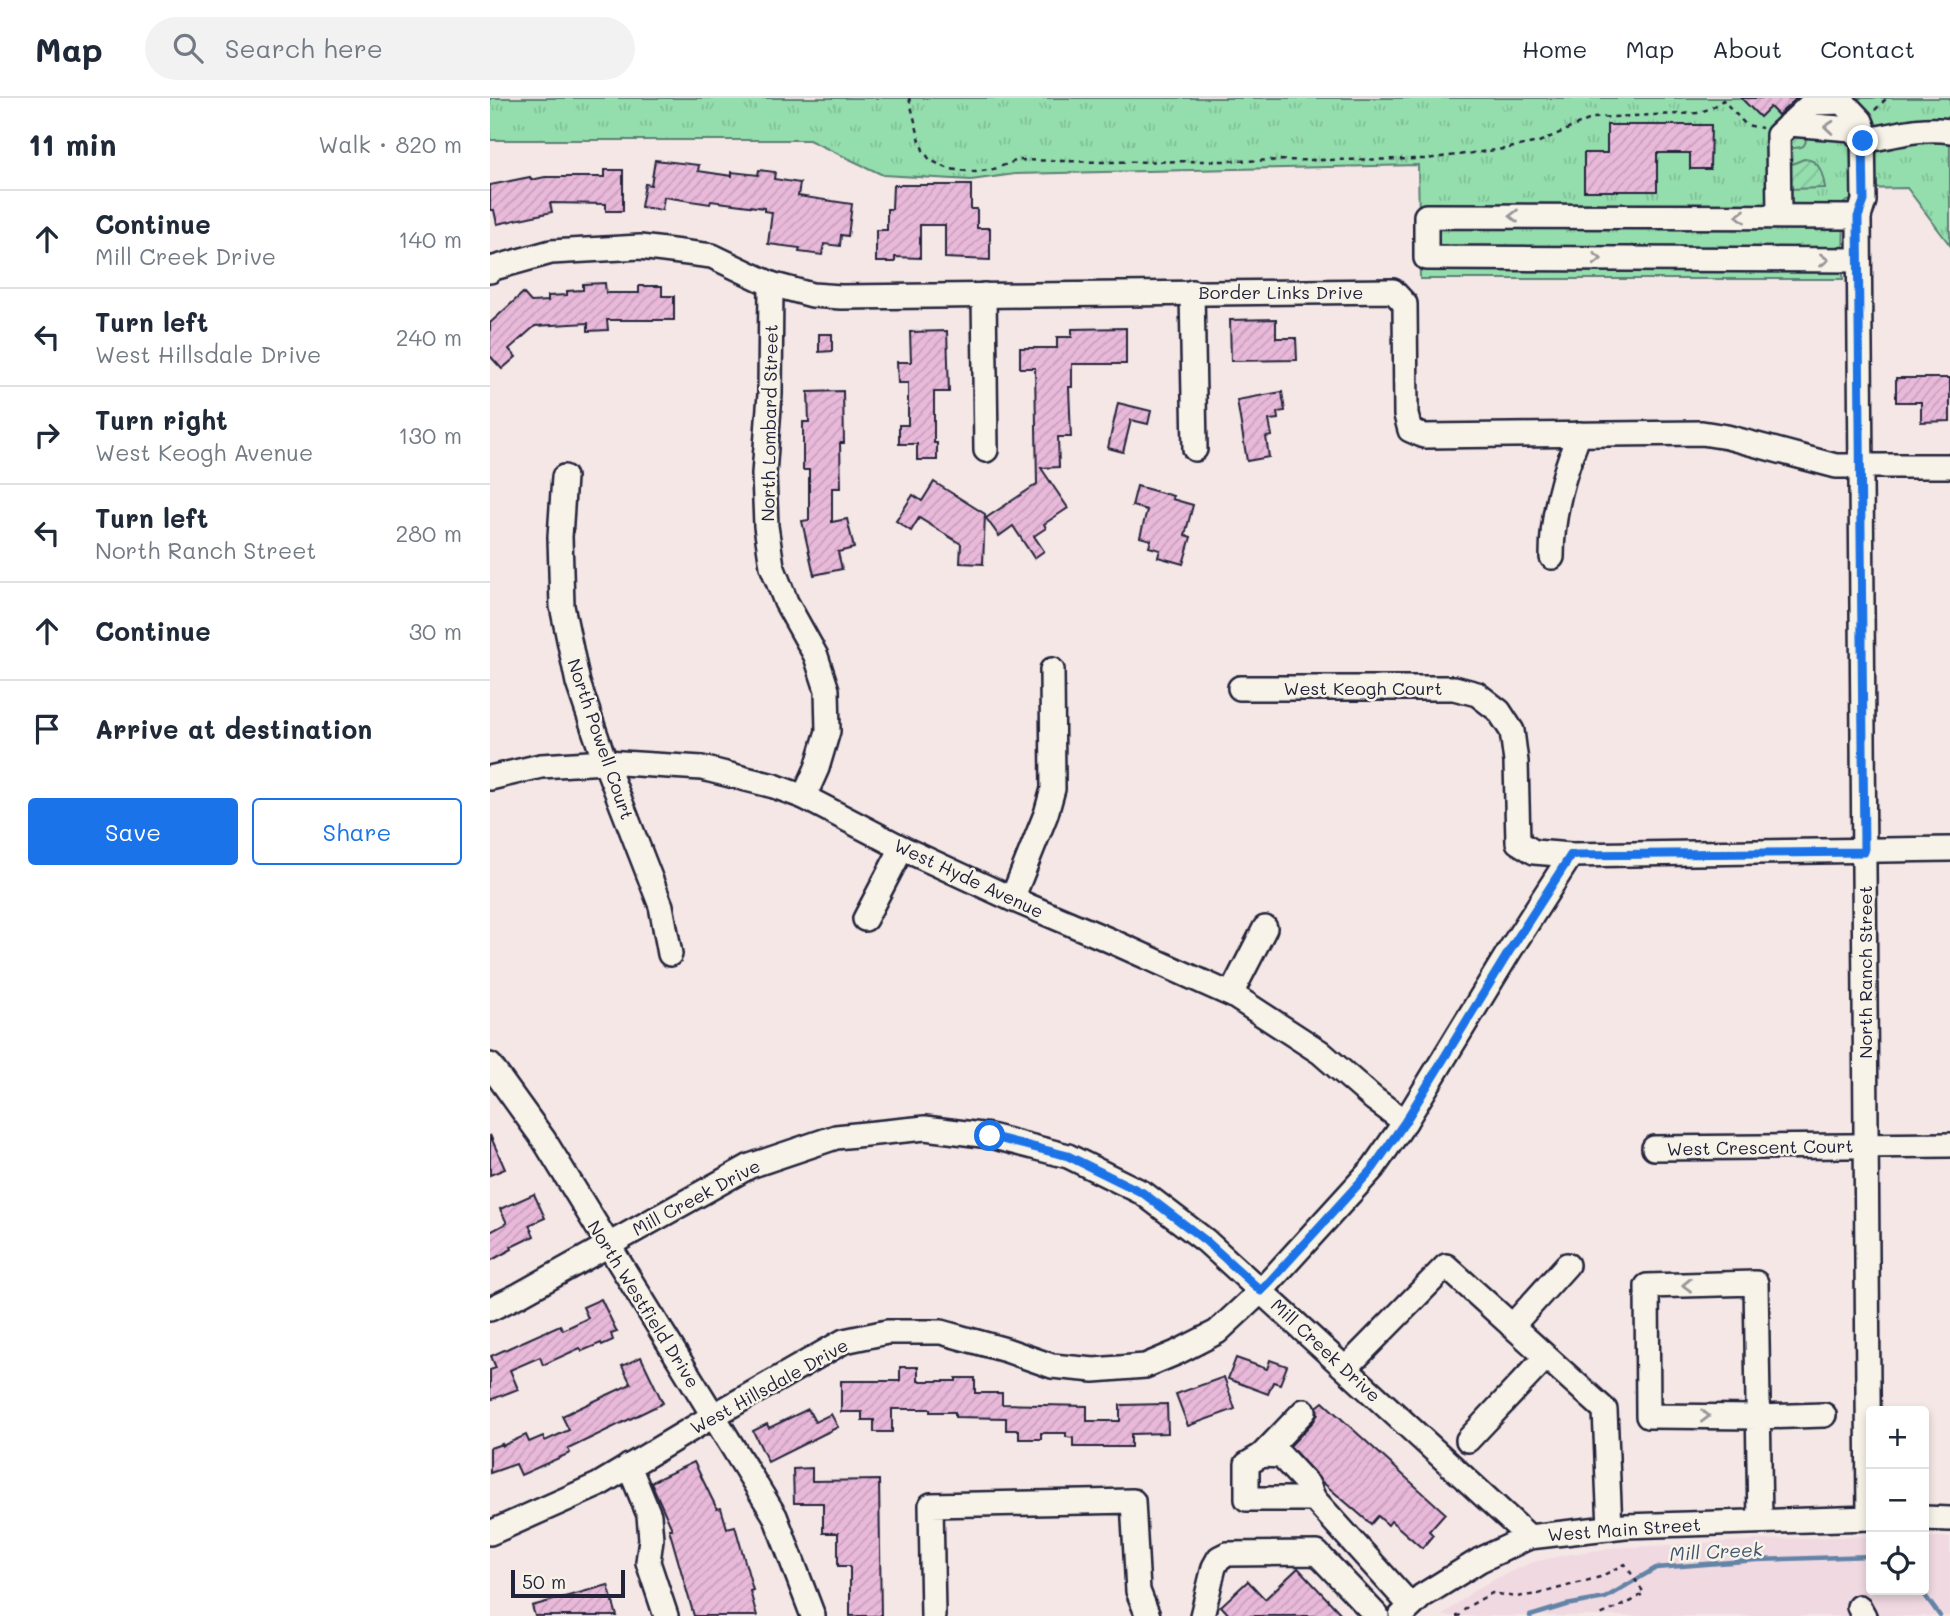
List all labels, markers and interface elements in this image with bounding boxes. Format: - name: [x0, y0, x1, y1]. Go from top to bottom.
- search box: [145, 17, 635, 80]
- text: Map: [35, 27, 103, 70]
- icon: search: [169, 29, 207, 67]
- text: Search here: [225, 31, 383, 65]
- text: Home: [1522, 33, 1587, 64]
- text: Map: [1625, 33, 1674, 64]
- text: About: [1712, 33, 1782, 64]
- text: Contact: [1820, 33, 1915, 64]
- one-way arrow: [1823, 120, 1834, 135]
- text: 11 min: [28, 124, 117, 164]
- route end: [1847, 125, 1878, 156]
- text: Walk · 820 m: [318, 129, 462, 159]
- text: Continue: [95, 207, 211, 241]
- one-way arrow: [1508, 208, 1519, 224]
- one-way arrow: [1736, 208, 1746, 224]
- icon: ahead: [28, 220, 66, 258]
- text: 140 m: [398, 224, 462, 254]
- text: Mill Creek Drive: [95, 241, 276, 271]
- one-way arrow: [1592, 251, 1603, 267]
- one-way arrow: [1820, 252, 1830, 268]
- street label: Border Links Drive: [1199, 280, 1363, 304]
- text: Turn left: [95, 305, 208, 339]
- icon: left: [28, 318, 66, 356]
- text: 240 m: [396, 322, 462, 352]
- street label: North Lombard Street: [755, 324, 783, 522]
- text: West Hillsdale Drive: [95, 339, 321, 369]
- text: Turn right: [95, 403, 228, 437]
- icon: right: [28, 416, 66, 454]
- text: 130 m: [398, 420, 462, 450]
- text: West Keogh Avenue: [95, 437, 313, 467]
- text: Turn left: [95, 501, 208, 535]
- icon: left: [28, 514, 66, 552]
- text: 280 m: [395, 518, 462, 548]
- text: North Ranch Street: [95, 535, 317, 565]
- icon: ahead: [28, 612, 66, 650]
- text: Continue: [95, 614, 211, 648]
- text: 30 m: [409, 616, 462, 646]
- street label: North Powell Court: [562, 655, 640, 823]
- street label: West Keogh Court: [1284, 676, 1442, 700]
- icon: arrive: [28, 710, 66, 748]
- text: Arrive at destination: [95, 712, 372, 746]
- button: Save: [28, 798, 238, 865]
- button: Share: [252, 798, 462, 865]
- street label: West Hyde Avenue: [890, 833, 1048, 923]
- street label: North Ranch Street: [1853, 885, 1877, 1059]
- route start: [974, 1120, 1005, 1151]
- street label: West Crescent Court: [1666, 1133, 1854, 1161]
- street label: Mill Creek Drive: [628, 1153, 764, 1241]
- street label: North Westfield Drive: [583, 1216, 705, 1392]
- one-way arrow: [1682, 1277, 1693, 1292]
- street label: Mill Creek Drive: [1266, 1293, 1386, 1407]
- street label: West Hillsdale Drive: [686, 1333, 852, 1439]
- map controls: [1866, 1406, 1929, 1595]
- button: +: [1866, 1406, 1929, 1469]
- one-way arrow: [1700, 1409, 1711, 1424]
- button: −: [1866, 1469, 1929, 1532]
- street label: West Main Street: [1547, 1512, 1701, 1546]
- button: locate: [1866, 1532, 1929, 1595]
- water label: Mill Creek: [1669, 1536, 1764, 1566]
- scale bar: [511, 1567, 625, 1599]
- text: 50 m: [522, 1569, 566, 1594]

